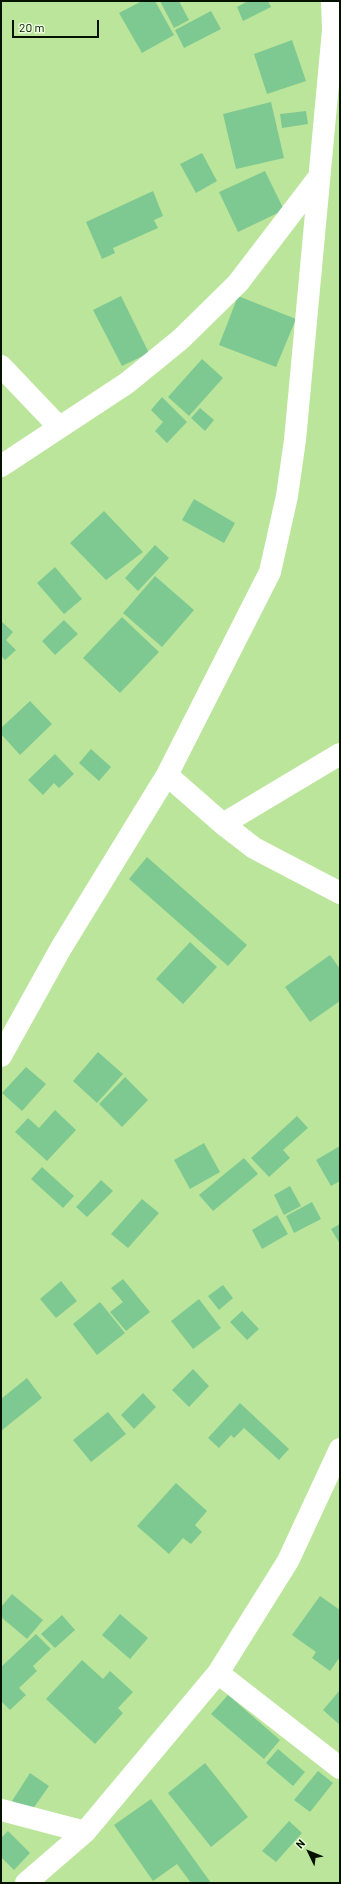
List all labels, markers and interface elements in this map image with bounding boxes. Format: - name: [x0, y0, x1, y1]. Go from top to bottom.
- scale bar: [14, 12, 101, 38]
- text: 20 m: [19, 20, 45, 34]
- north arrow: [289, 1832, 329, 1872]
- text: N: [293, 1836, 307, 1851]

